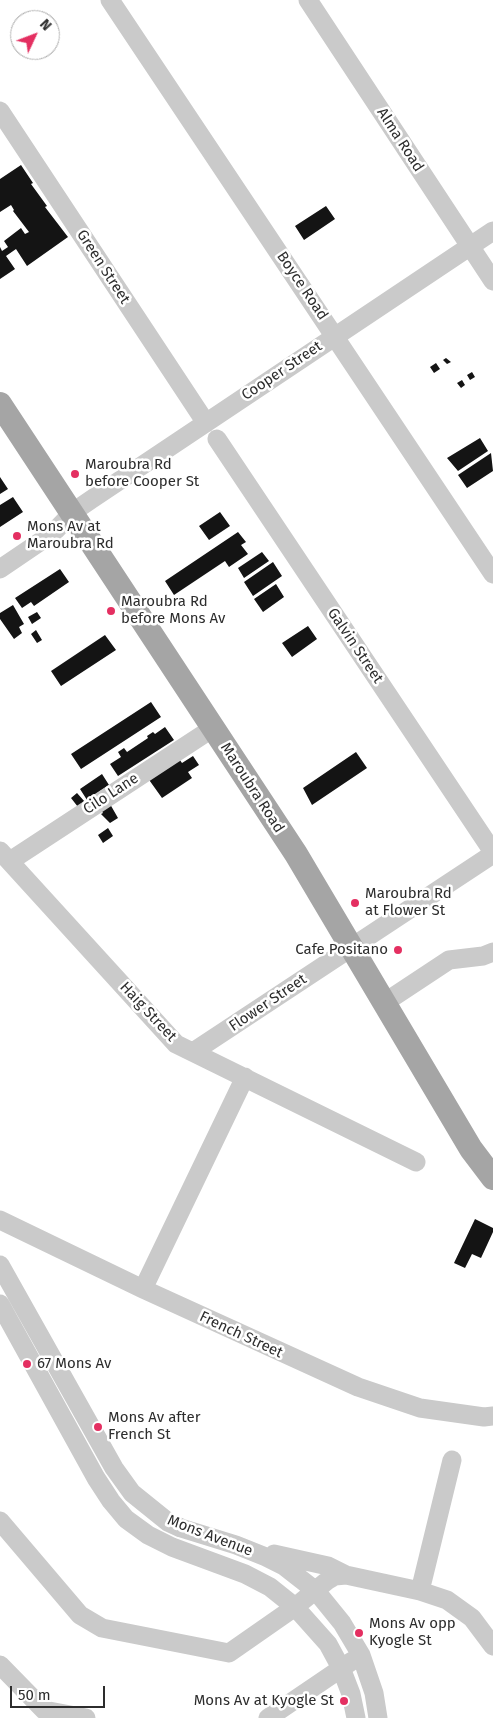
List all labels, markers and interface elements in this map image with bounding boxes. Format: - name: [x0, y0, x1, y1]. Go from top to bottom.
- north arrow: [10, 10, 60, 60]
- text: N: [36, 16, 55, 34]
- street label: Alma Road: [373, 105, 427, 175]
- street label: Green Street: [72, 227, 134, 307]
- street label: Boyce Road: [273, 248, 331, 324]
- street label: Cooper Street: [238, 337, 326, 405]
- place label: Maroubra Rd before Cooper St: [85, 456, 199, 491]
- marker: Maroubra Rd before Cooper St: [69, 468, 81, 480]
- place label: Mons Av at Maroubra Rd: [27, 518, 114, 553]
- marker: Mons Av at Maroubra Rd: [11, 530, 23, 542]
- place label: Maroubra Rd before Mons Av: [121, 593, 225, 628]
- marker: Maroubra Rd before Mons Av: [105, 605, 117, 617]
- street label: Galvin Street: [323, 605, 387, 687]
- street label: Maroubra Road: [216, 740, 288, 836]
- street label: Cilo Lane: [80, 770, 142, 818]
- place label: Maroubra Rd at Flower St: [365, 885, 452, 920]
- marker: Maroubra Rd at Flower St: [349, 897, 361, 909]
- place label: Cafe Positano: [295, 941, 388, 959]
- marker: Cafe Positano: [392, 944, 404, 956]
- street label: Flower Street: [226, 970, 310, 1036]
- street label: Haig Street: [116, 978, 180, 1046]
- street label: French Street: [197, 1308, 285, 1362]
- place label: 67 Mons Av: [37, 1355, 111, 1373]
- marker: 67 Mons Av: [21, 1358, 33, 1370]
- place label: Mons Av after French St: [108, 1409, 200, 1444]
- marker: Mons Av after French St: [92, 1421, 104, 1433]
- street label: Mons Avenue: [165, 1511, 255, 1561]
- place label: Mons Av opp Kyogle St: [369, 1615, 456, 1650]
- marker: Mons Av opp Kyogle St: [353, 1627, 365, 1639]
- scale bar: [12, 1676, 108, 1708]
- text: 50 m: [18, 1686, 51, 1704]
- place label: Mons Av at Kyogle St: [194, 1692, 334, 1710]
- marker: Mons Av at Kyogle St: [338, 1695, 350, 1707]

